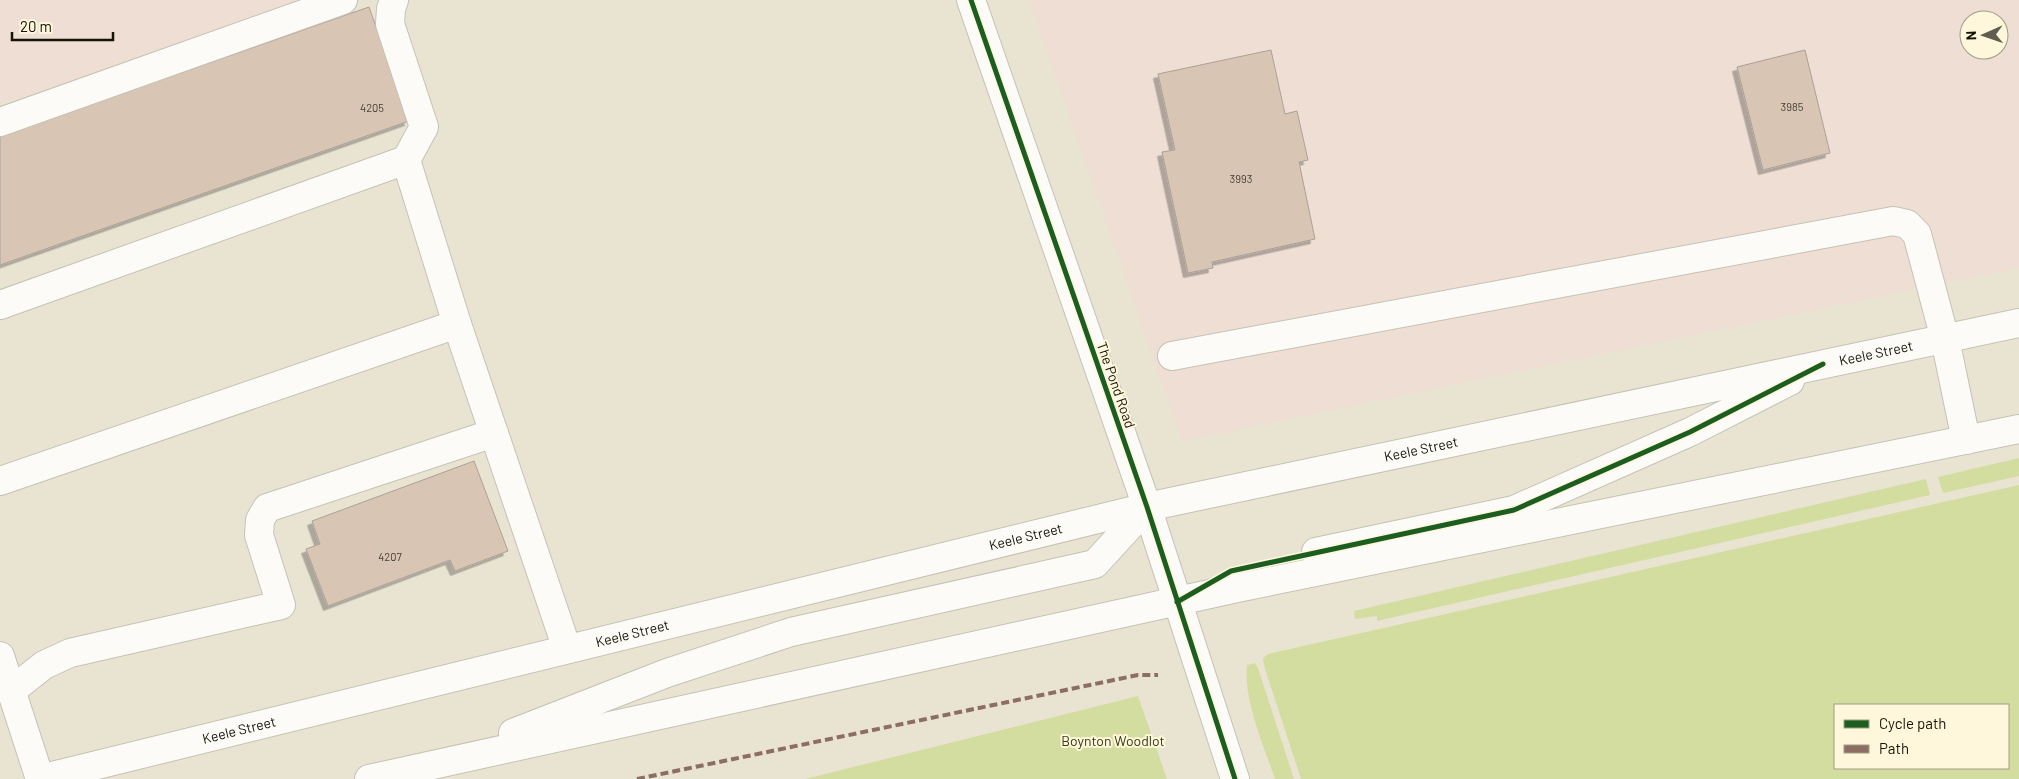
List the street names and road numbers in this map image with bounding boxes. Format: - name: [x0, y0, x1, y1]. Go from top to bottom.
- street label: Keele Street: [1837, 337, 1914, 369]
- street label: The Pond Road: [1094, 339, 1139, 430]
- street label: Keele Street: [1382, 433, 1459, 465]
- street label: Keele Street: [987, 519, 1064, 554]
- street label: Keele Street: [594, 616, 671, 650]
- street label: Keele Street: [200, 712, 277, 747]

